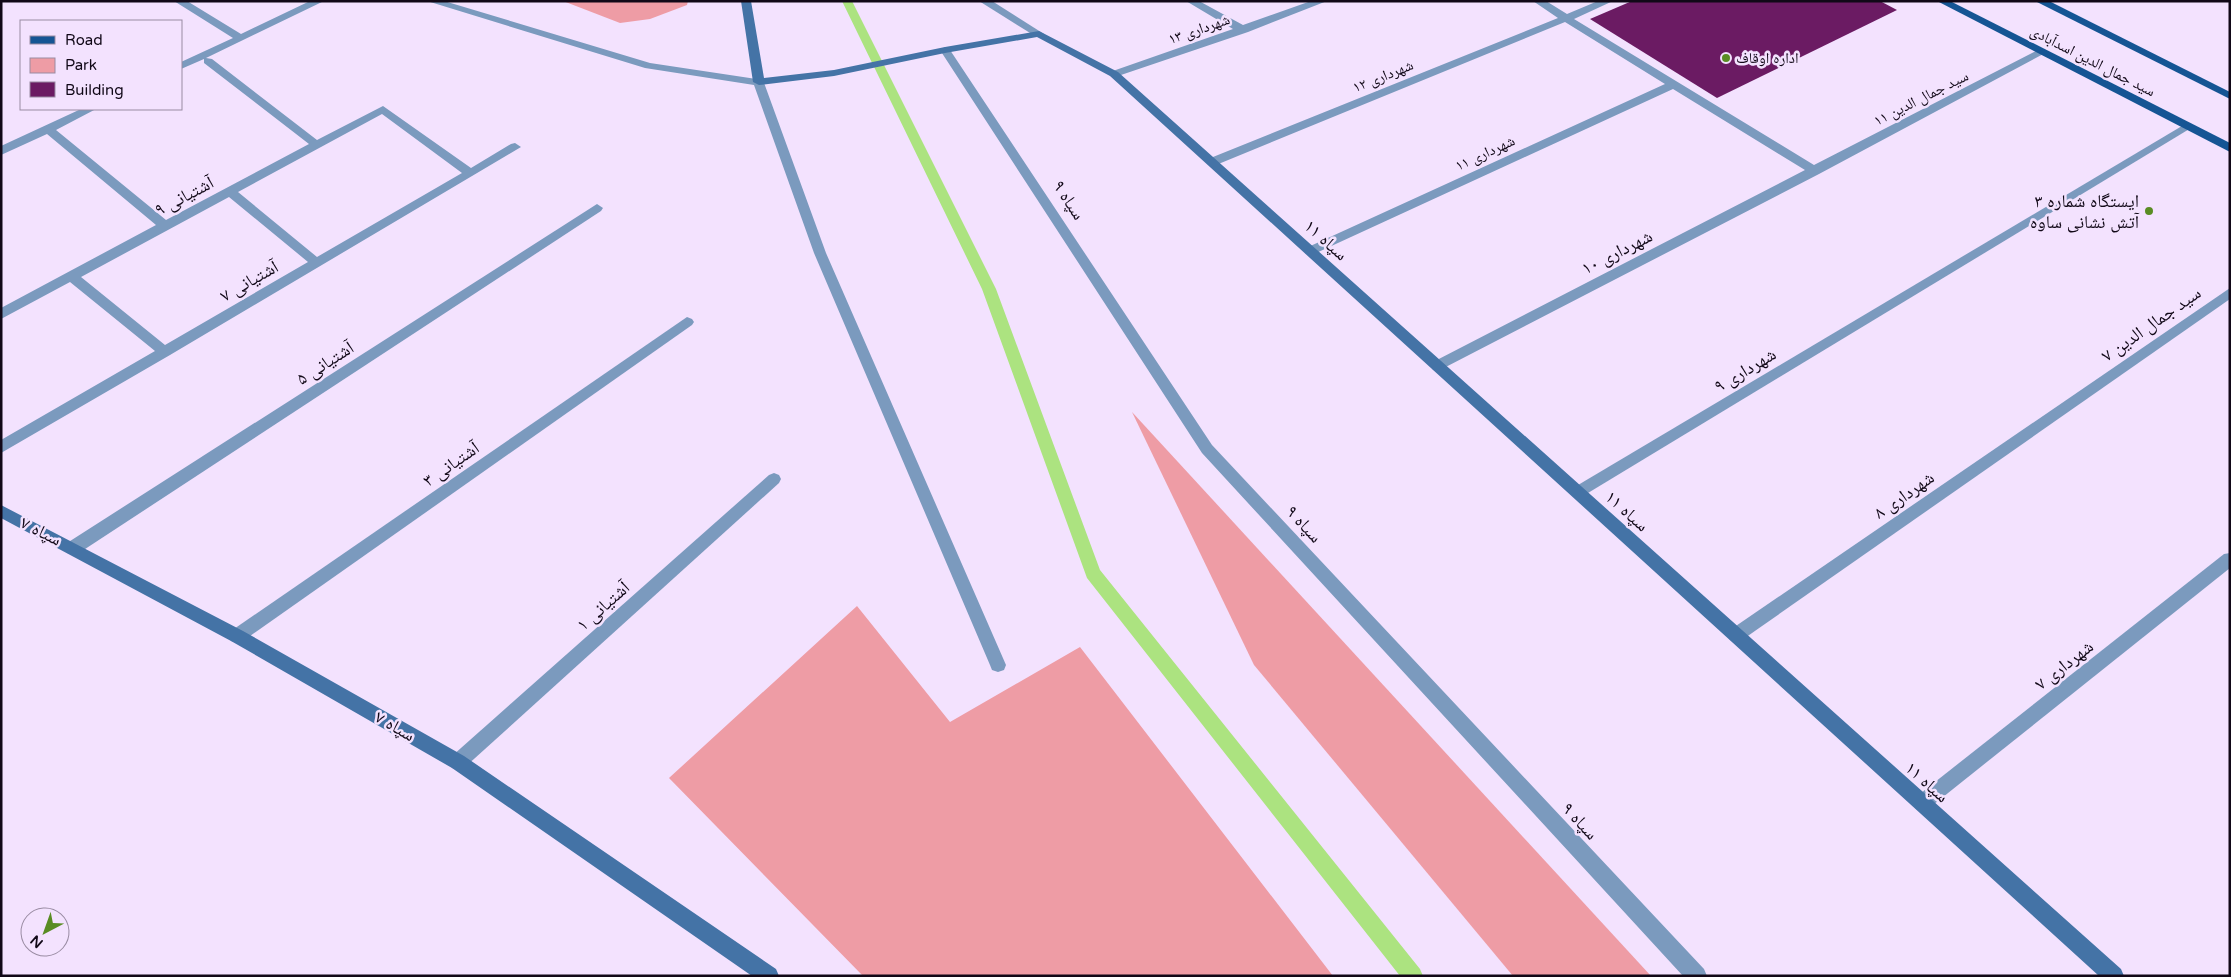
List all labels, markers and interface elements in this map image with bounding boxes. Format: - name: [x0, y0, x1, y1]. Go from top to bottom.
- street label: شهرداری ۱۳: [1166, 10, 1233, 49]
- legend: [20, 20, 182, 110]
- street label: سید جمال الدین اسدآبادی: [2027, 22, 2159, 101]
- text: Road: [65, 31, 103, 49]
- place label: اداره اوقاف: [1736, 49, 1799, 67]
- marker: اداره اوقاف: [1720, 52, 1732, 64]
- text: Park: [65, 56, 97, 74]
- street label: شهرداری ۱۲: [1350, 56, 1416, 97]
- street label: سید جمال الدین ۱۱: [1871, 66, 1972, 130]
- text: Building: [65, 81, 124, 99]
- street label: شهرداری ۱۱: [1452, 131, 1518, 176]
- street label: آشتیانی ۹: [151, 171, 218, 221]
- street label: سپاه ۹: [1048, 176, 1090, 224]
- place label: ایستگاه شماره ۳ آتش نشانی ساوه: [2030, 190, 2139, 233]
- marker: ایستگاه شماره ۳ آتش نشانی ساوه: [2143, 205, 2155, 217]
- street label: سپاه ۱۱: [1300, 215, 1352, 265]
- street label: شهرداری ۱۰: [1578, 225, 1656, 279]
- street label: آشتیانی ۷: [216, 255, 282, 306]
- street label: سید جمال الدین ۷: [2097, 282, 2205, 366]
- street label: آشتیانی ۵: [292, 336, 358, 390]
- street label: شهرداری ۹: [1710, 343, 1780, 397]
- street label: آشتیانی ۳: [419, 436, 484, 491]
- street label: شهرداری ۸: [1870, 466, 1938, 524]
- street label: سپاه ۱۱: [1601, 486, 1653, 536]
- street label: سپاه ۹: [1281, 501, 1327, 547]
- street label: سپاه ۷: [17, 511, 65, 551]
- street label: آشتیانی ۱: [572, 576, 634, 635]
- street label: شهرداری ۷: [2030, 635, 2098, 695]
- street label: سپاه ۷: [371, 706, 419, 746]
- street label: سپاه ۱۱: [1901, 757, 1953, 807]
- street label: سپاه ۹: [1557, 798, 1603, 844]
- north arrow: [20, 907, 70, 957]
- text: N: [27, 931, 47, 952]

